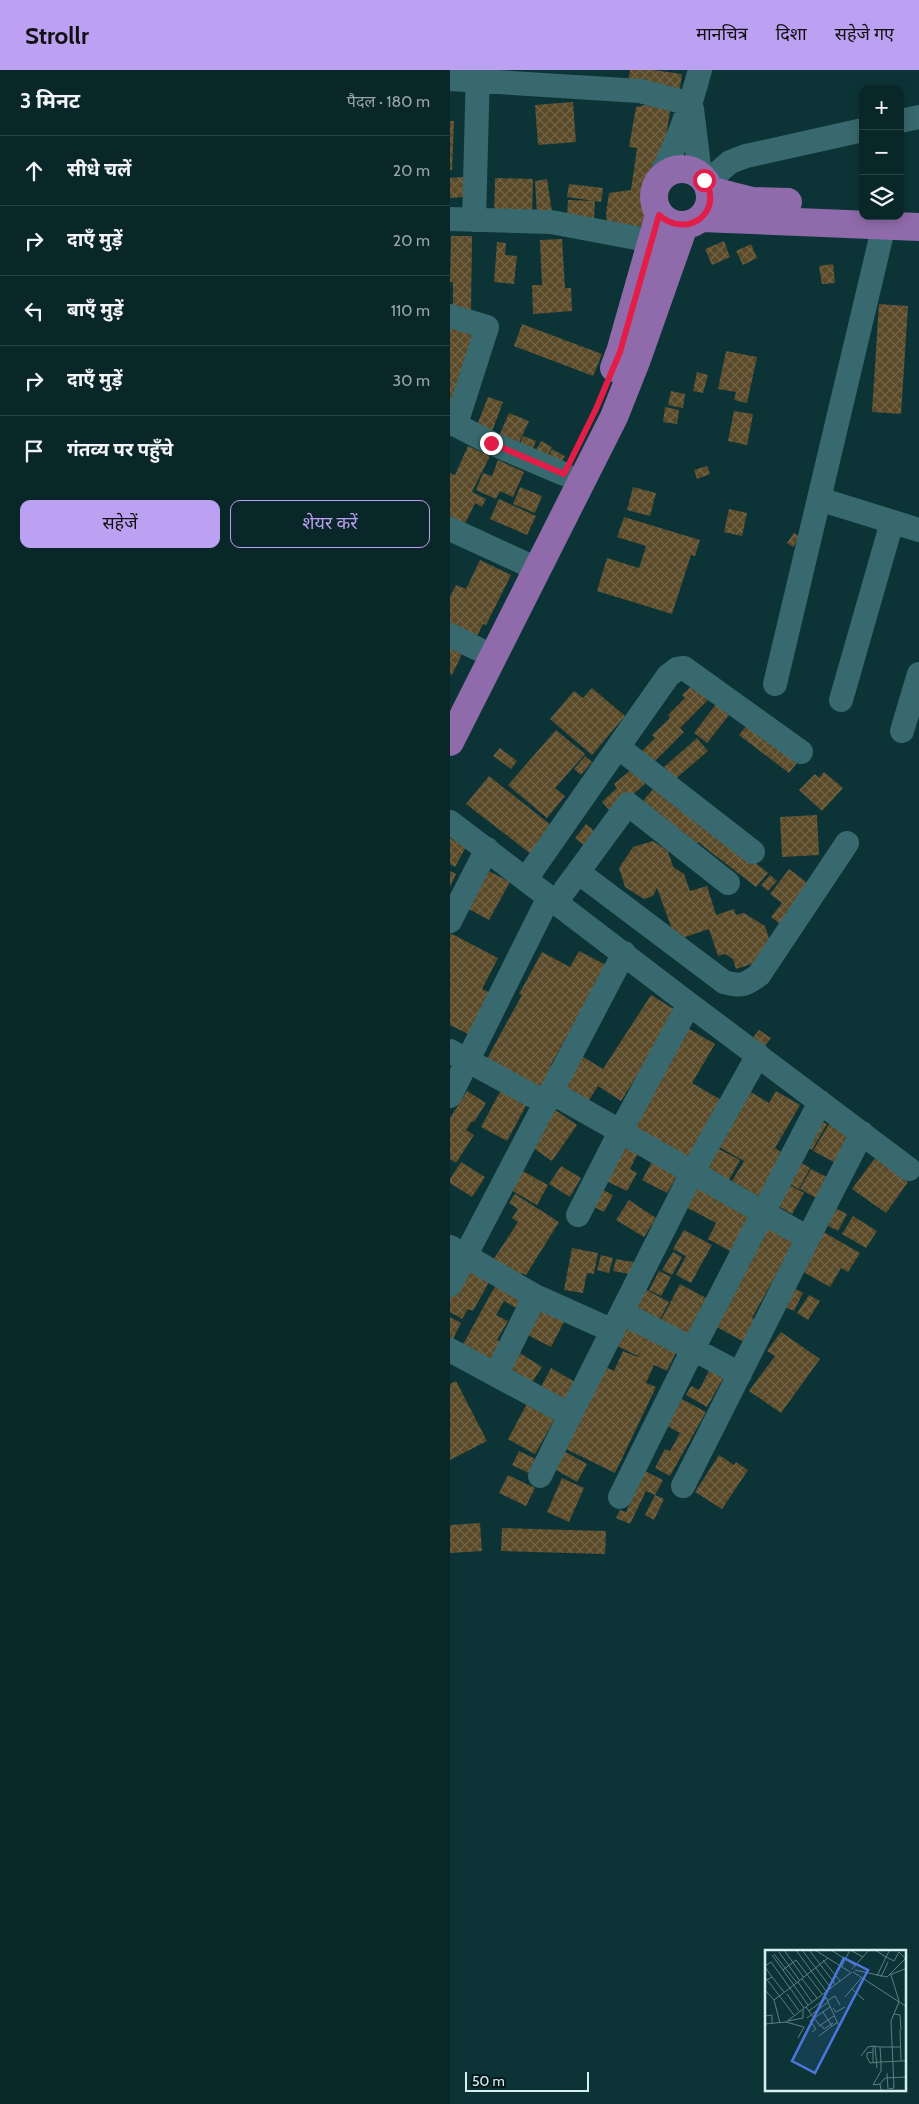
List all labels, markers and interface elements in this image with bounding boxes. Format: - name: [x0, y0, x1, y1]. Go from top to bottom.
- text: Strollr: [25, 21, 89, 50]
- text: मानचित्र: [696, 23, 748, 45]
- text: दिशा: [776, 23, 807, 45]
- text: सहेजे गए: [835, 23, 894, 45]
- map controls: [859, 85, 904, 220]
- button: +: [859, 85, 904, 130]
- text: 3 मिनट: [20, 88, 80, 113]
- text: पैदल · 180 m: [347, 92, 430, 111]
- button: −: [859, 130, 904, 175]
- icon: ahead: [20, 157, 48, 185]
- text: सीधे चलें: [67, 158, 131, 181]
- text: 20 m: [393, 161, 430, 180]
- route start: [693, 169, 716, 192]
- button: layers: [859, 175, 904, 220]
- icon: right: [20, 227, 48, 255]
- text: दाएँ मुड़ें: [67, 228, 122, 251]
- text: 20 m: [393, 231, 430, 250]
- icon: left: [20, 297, 48, 325]
- text: बाएँ मुड़ें: [67, 298, 123, 321]
- text: 110 m: [391, 301, 430, 320]
- icon: right: [20, 367, 48, 395]
- text: दाएँ मुड़ें: [67, 368, 122, 391]
- text: 30 m: [393, 371, 430, 390]
- route end: [480, 432, 503, 455]
- icon: arrive: [20, 437, 48, 465]
- text: गंतव्य पर पहुँचे: [67, 438, 173, 461]
- button: सहेजें: [20, 500, 220, 548]
- button: शेयर करें: [230, 500, 430, 548]
- inset map: [765, 1950, 907, 2092]
- scale bar: [465, 2069, 589, 2092]
- text: 50 m: [472, 2072, 505, 2090]

